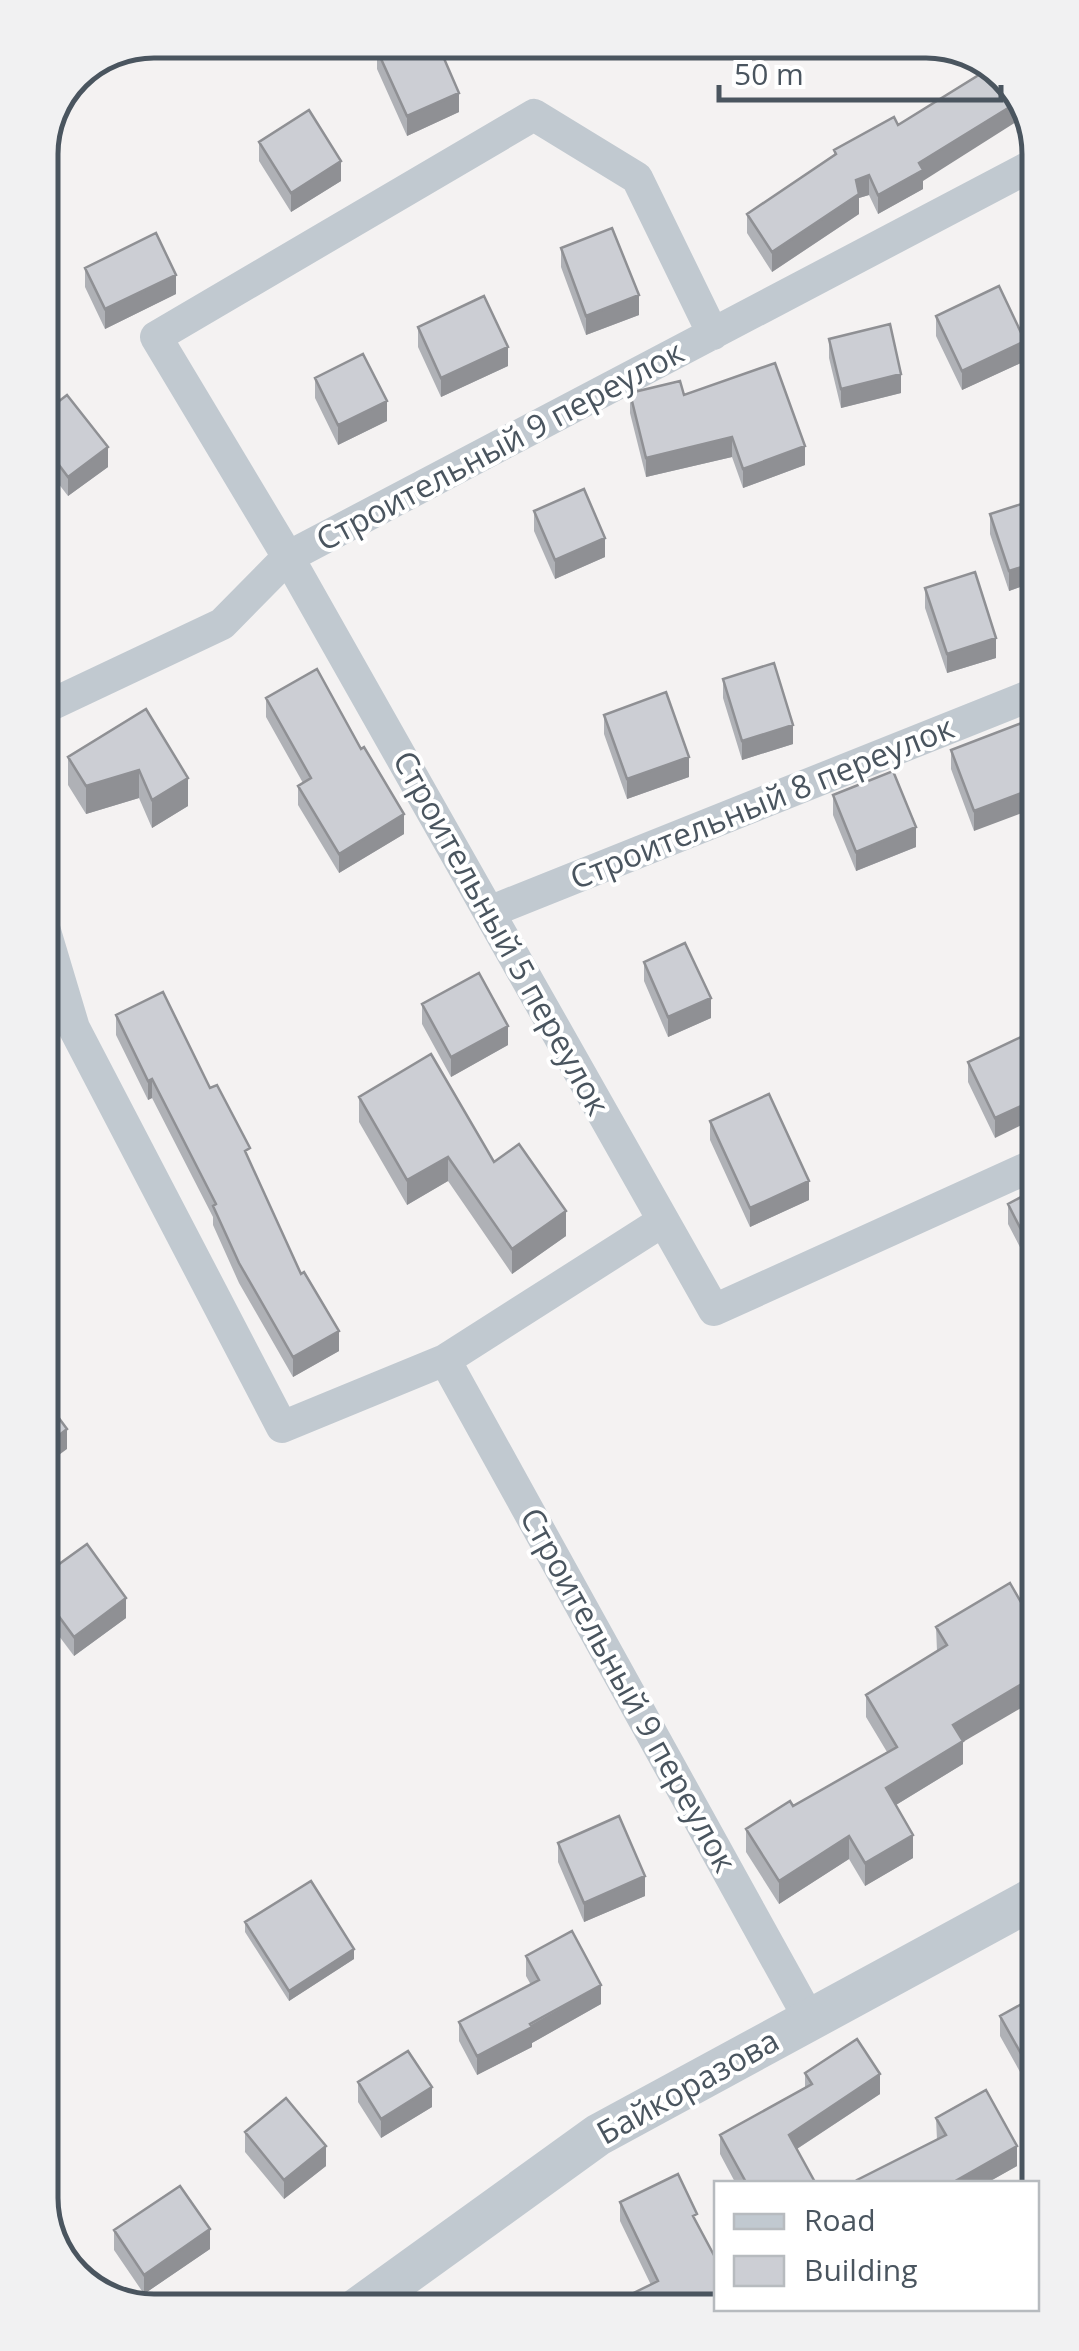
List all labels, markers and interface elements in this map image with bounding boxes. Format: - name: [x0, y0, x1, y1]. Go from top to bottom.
- scale bar: [719, 40, 1002, 102]
- text: 50 m: [734, 53, 804, 94]
- street label: Строительный 9 переулок: [308, 329, 691, 560]
- street label: Строительный 8 переулок: [563, 705, 960, 898]
- street label: Строительный 5 переулок: [384, 742, 621, 1122]
- street label: Строительный 9 переулок: [511, 1499, 748, 1879]
- street label: Байкоразова: [589, 2018, 786, 2153]
- legend: [714, 2181, 1039, 2311]
- text: Road: [804, 2199, 876, 2240]
- text: Building: [804, 2249, 918, 2290]

